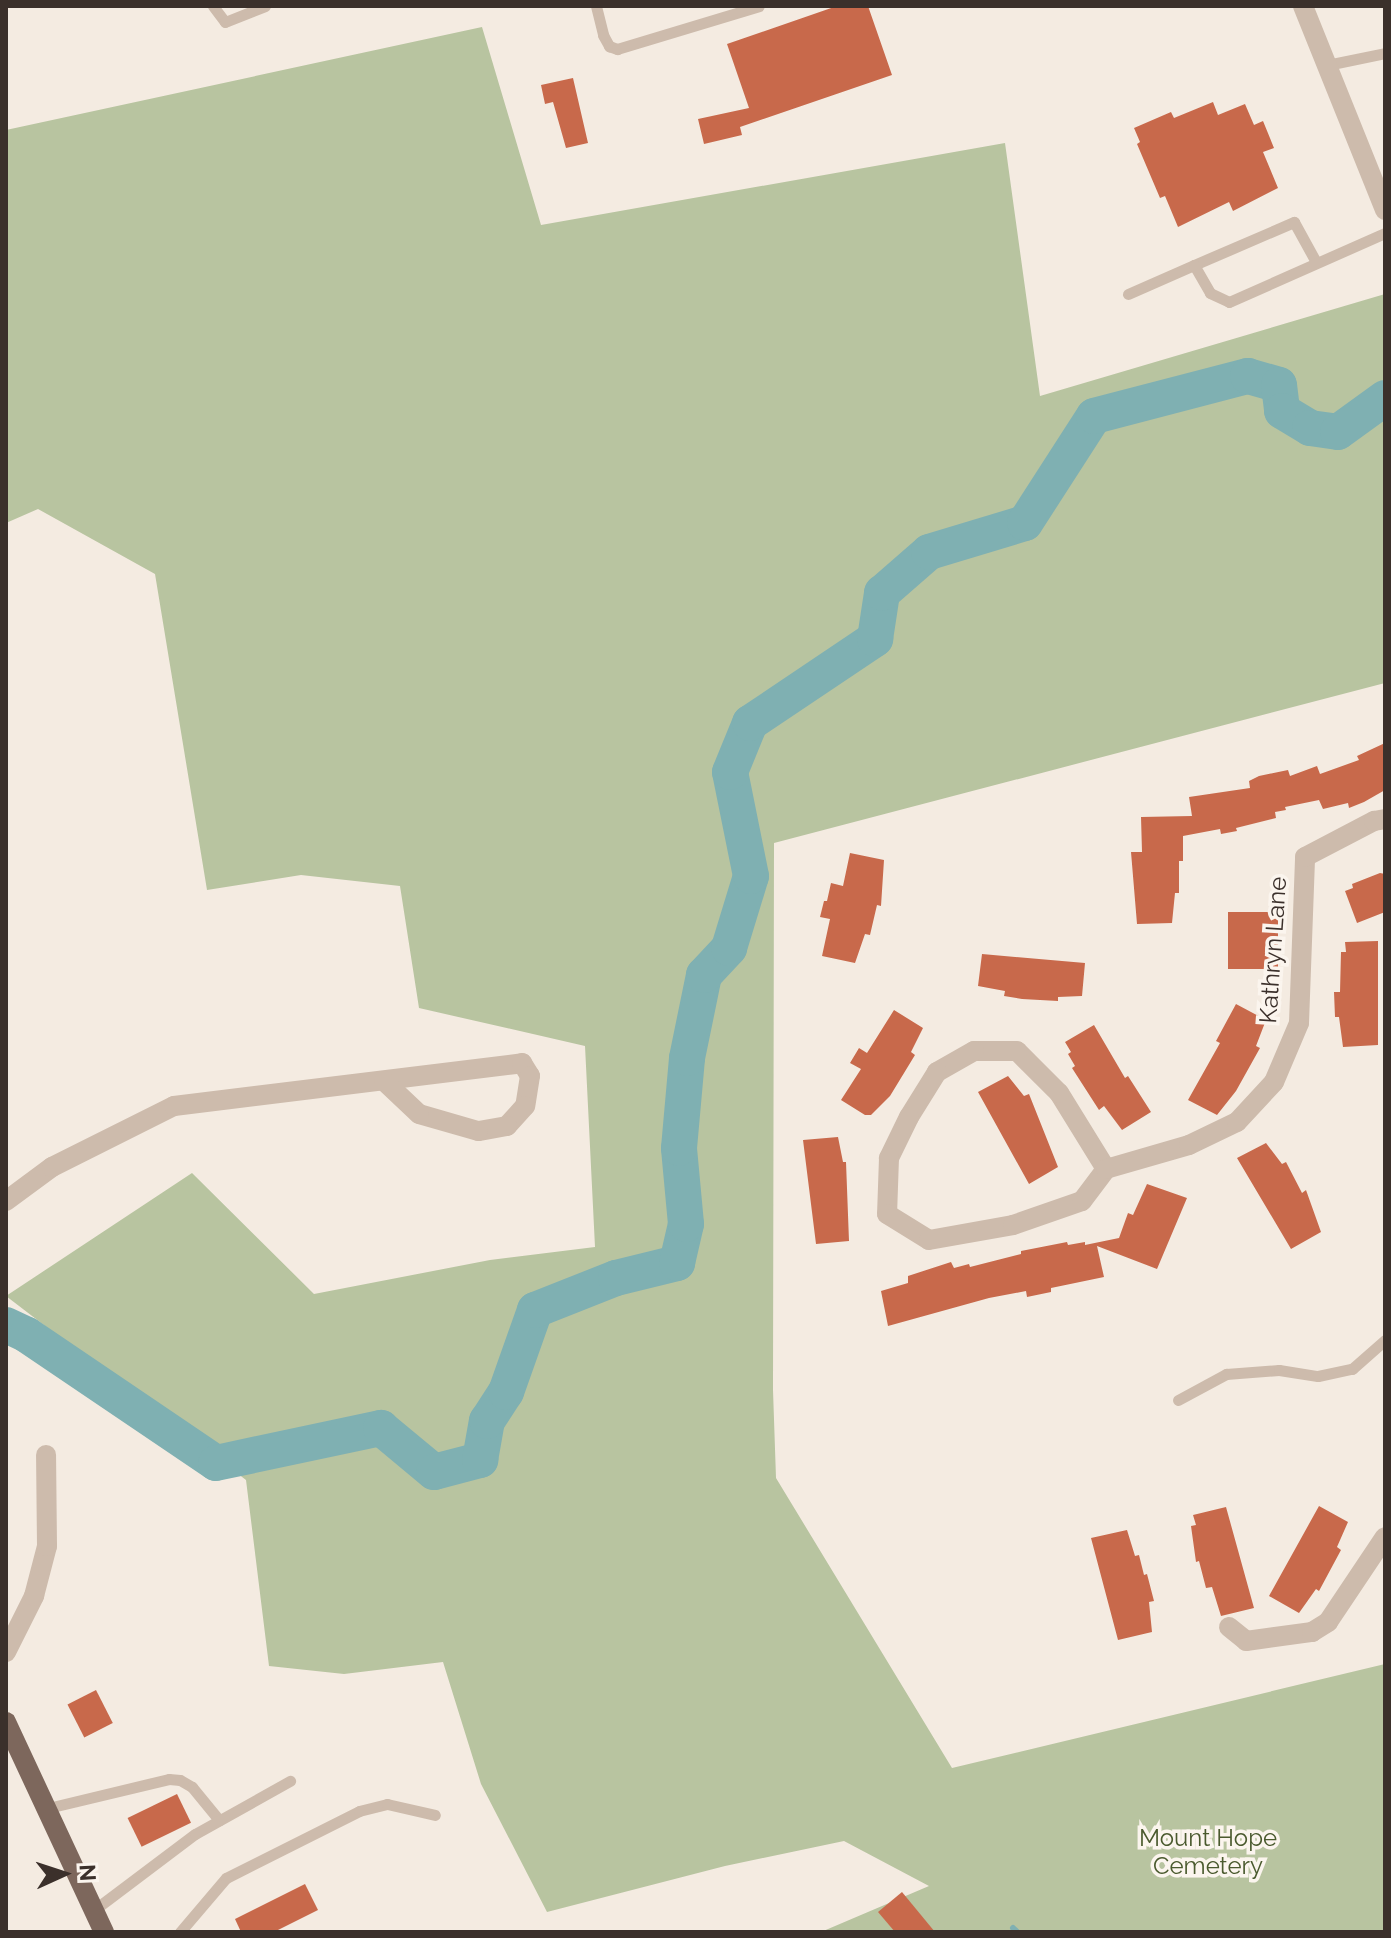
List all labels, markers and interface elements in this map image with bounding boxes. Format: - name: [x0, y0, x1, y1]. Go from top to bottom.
- street label: Kathryn Lane: [1254, 876, 1292, 1024]
- park label: Mount Hope Cemetery: [1139, 1824, 1277, 1880]
- north arrow: [24, 1834, 104, 1914]
- text: N: [75, 1864, 101, 1882]

